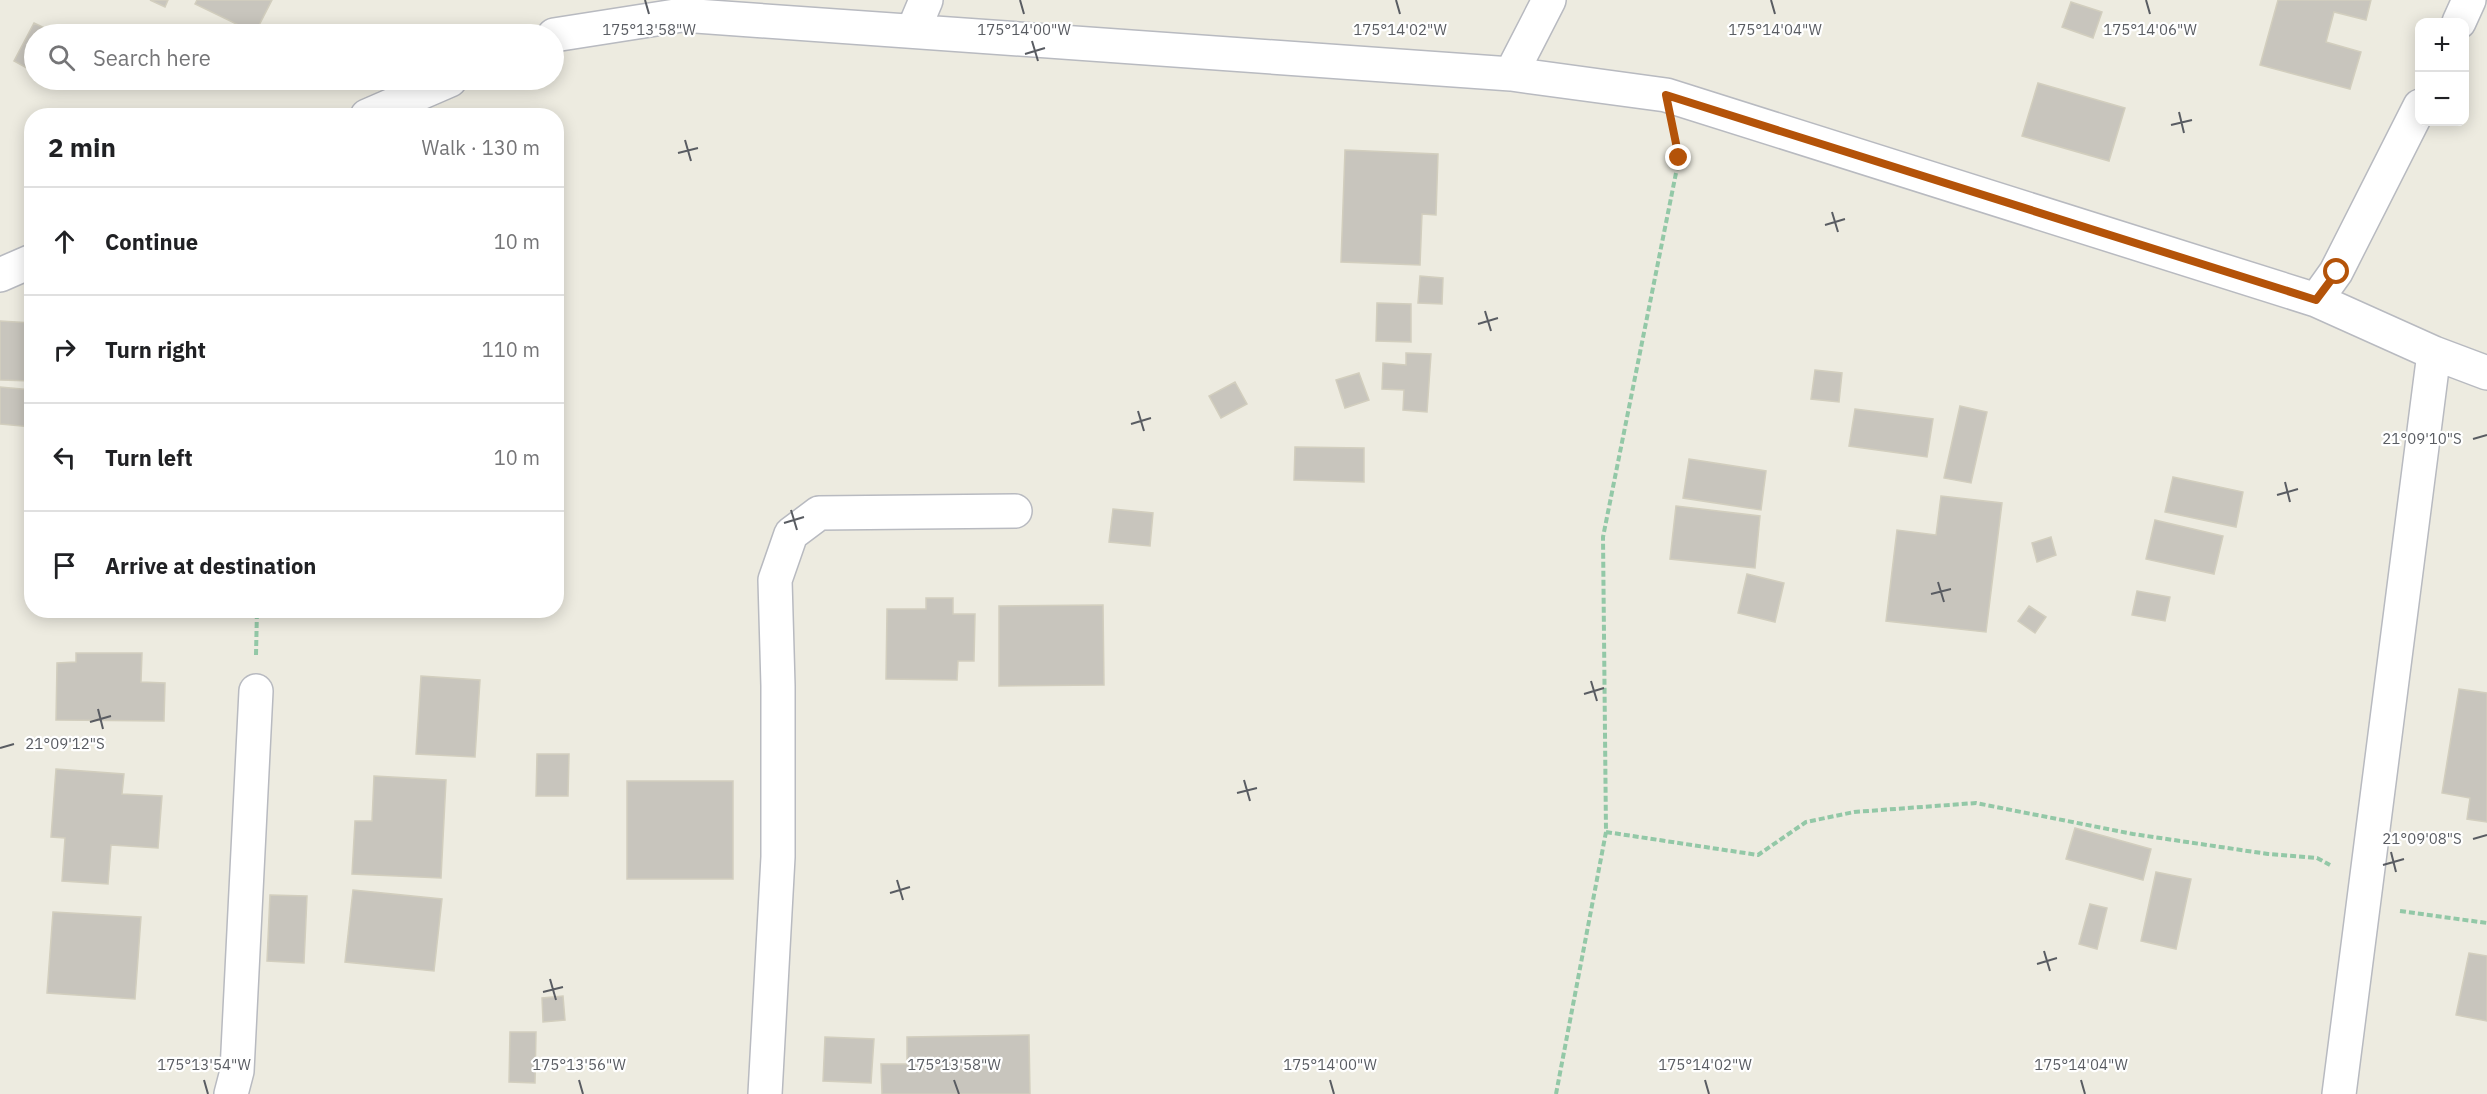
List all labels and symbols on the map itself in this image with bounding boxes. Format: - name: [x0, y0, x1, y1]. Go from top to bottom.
- text: 175°13'58"W: [602, 20, 696, 39]
- text: 175°14'00"W: [977, 20, 1071, 39]
- text: 175°14'02"W: [1353, 20, 1447, 39]
- text: 175°14'04"W: [1728, 20, 1822, 39]
- text: 175°14'06"W: [2103, 20, 2197, 39]
- route end: [1665, 144, 1691, 170]
- route start: [2323, 258, 2349, 284]
- text: 21°09'10"S: [2382, 429, 2462, 448]
- text: 21°09'12"S: [25, 734, 105, 753]
- text: 21°09'08"S: [2382, 829, 2462, 848]
- text: 175°13'54"W: [157, 1055, 251, 1074]
- text: 175°13'56"W: [532, 1055, 626, 1074]
- text: 175°13'58"W: [907, 1055, 1001, 1074]
- text: 175°14'00"W: [1283, 1055, 1377, 1074]
- text: 175°14'02"W: [1658, 1055, 1752, 1074]
- text: 175°14'04"W: [2034, 1055, 2128, 1074]

